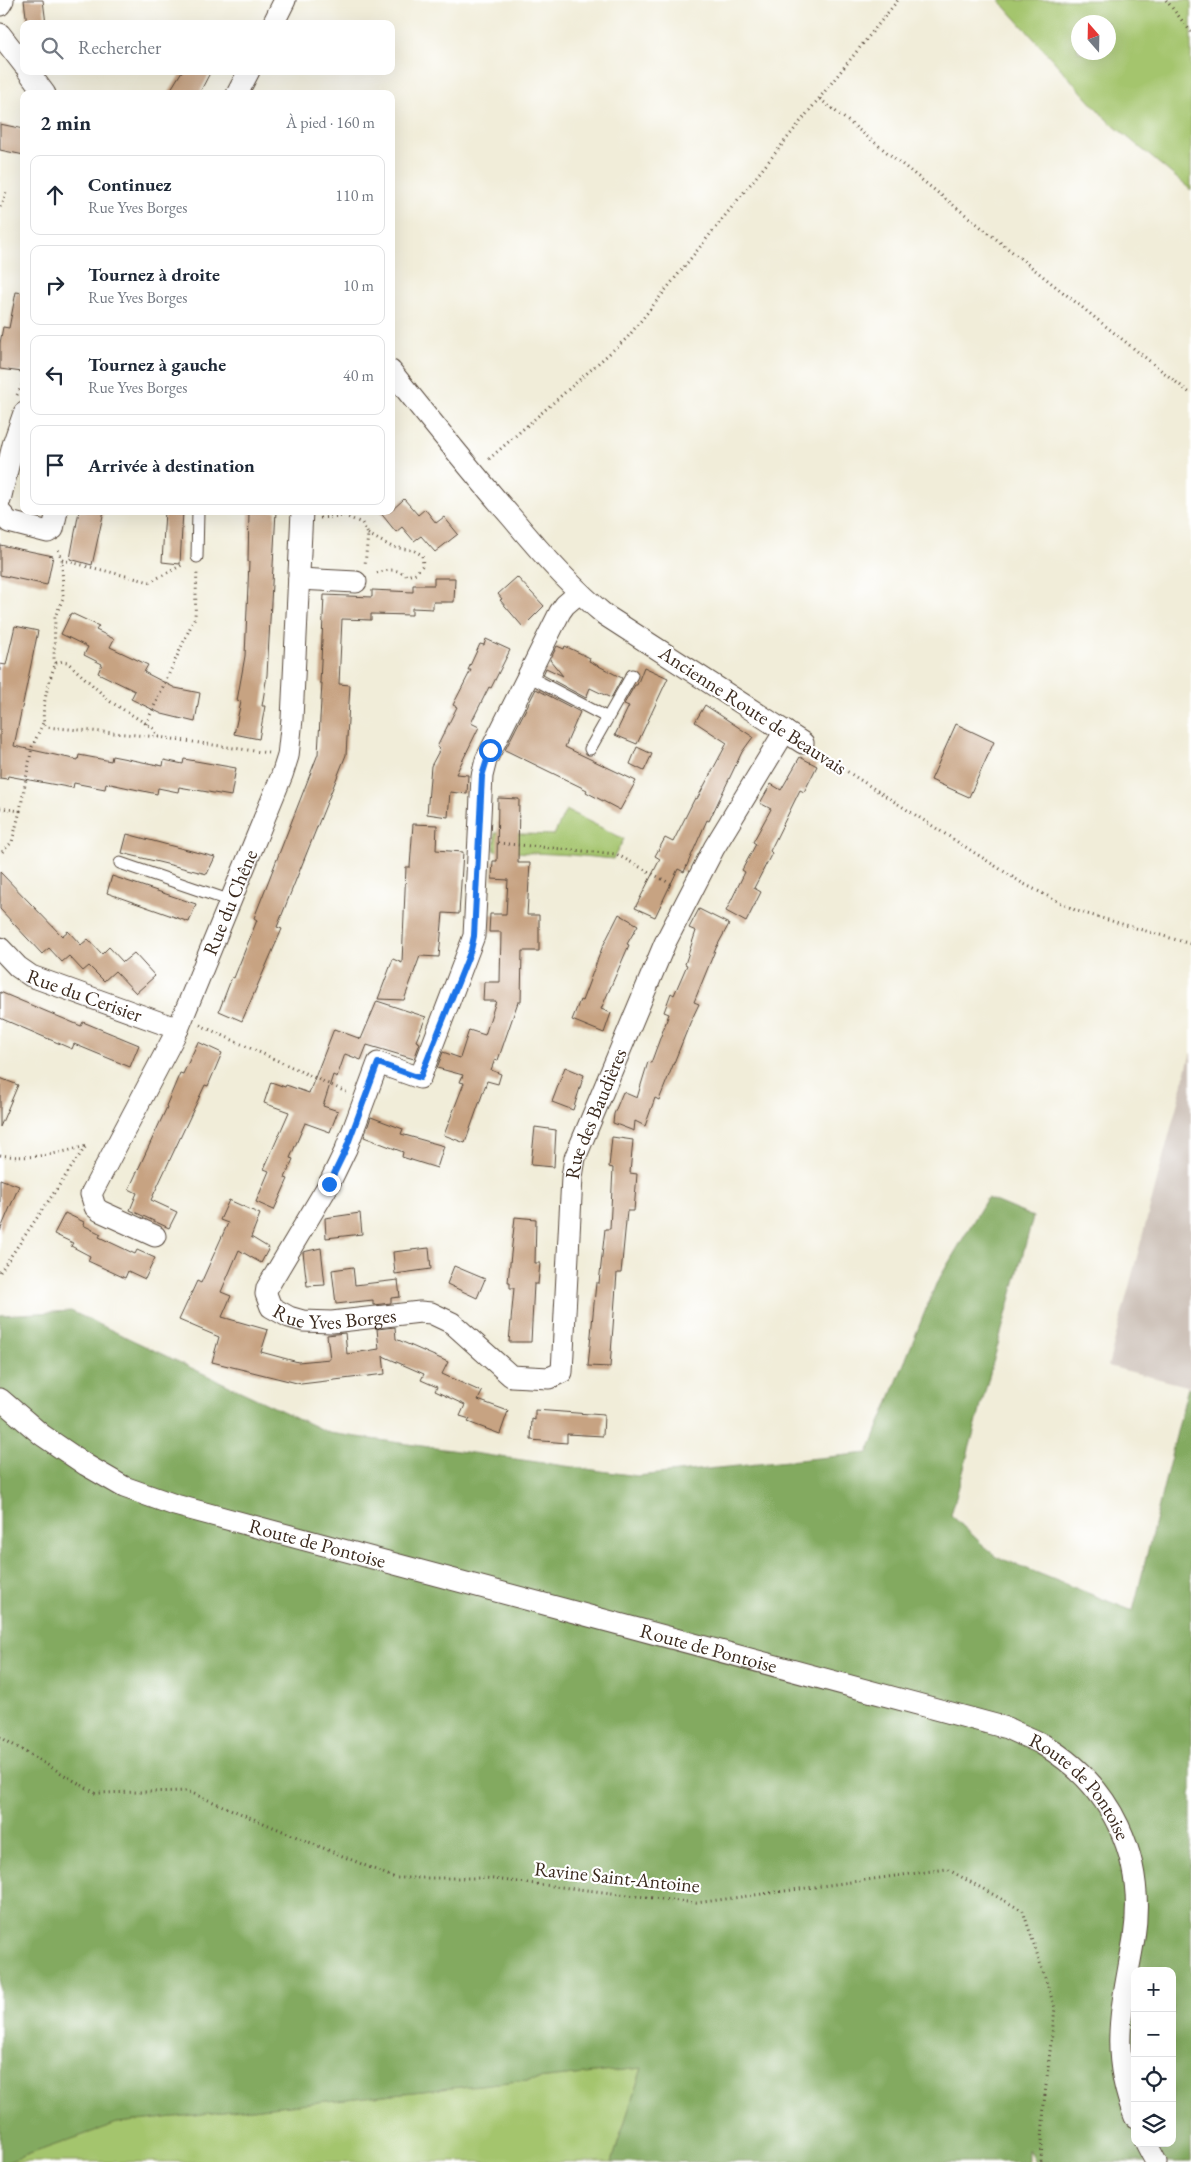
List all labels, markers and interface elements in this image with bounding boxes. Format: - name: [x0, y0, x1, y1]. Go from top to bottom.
- north arrow: [1071, 15, 1116, 60]
- search box: [20, 20, 395, 75]
- icon: search: [38, 34, 66, 62]
- text: Rechercher: [78, 35, 161, 60]
- text: 2 min: [40, 109, 91, 136]
- text: À pied · 160 m: [286, 112, 375, 133]
- text: Continuez: [88, 172, 172, 197]
- icon: ahead: [41, 181, 69, 209]
- text: 110 m: [335, 185, 374, 206]
- text: Rue Yves Borges: [88, 197, 188, 218]
- text: Tournez à droite: [88, 262, 220, 287]
- icon: right: [41, 271, 69, 299]
- text: 10 m: [343, 275, 374, 296]
- text: Rue Yves Borges: [88, 287, 188, 308]
- text: Tournez à gauche: [88, 352, 226, 377]
- icon: left: [41, 361, 69, 389]
- text: 40 m: [343, 365, 374, 386]
- text: Rue Yves Borges: [88, 377, 188, 398]
- icon: arrive: [41, 451, 69, 479]
- text: Arrivée à destination: [88, 453, 255, 478]
- street label: Ancienne Route de Beauvais: [653, 639, 852, 780]
- route start: [479, 739, 502, 762]
- street label: Rue du Chêne: [197, 845, 263, 959]
- street label: Rue du Cerisier: [23, 963, 146, 1028]
- street label: Rue des Baudières: [559, 1044, 633, 1181]
- route end: [318, 1173, 341, 1196]
- street label: Rue Yves Borges: [268, 1298, 398, 1335]
- street label: Route de Pontoise: [246, 1512, 389, 1574]
- street label: Route de Pontoise: [637, 1617, 780, 1679]
- street label: Route de Pontoise: [1025, 1727, 1136, 1844]
- street label: Ravine Saint-Antoine: [533, 1855, 701, 1899]
- map controls: [1131, 1967, 1176, 2147]
- button: +: [1131, 1967, 1176, 2012]
- button: −: [1131, 2012, 1176, 2057]
- button: locate: [1131, 2057, 1176, 2102]
- button: layers: [1131, 2102, 1176, 2147]

